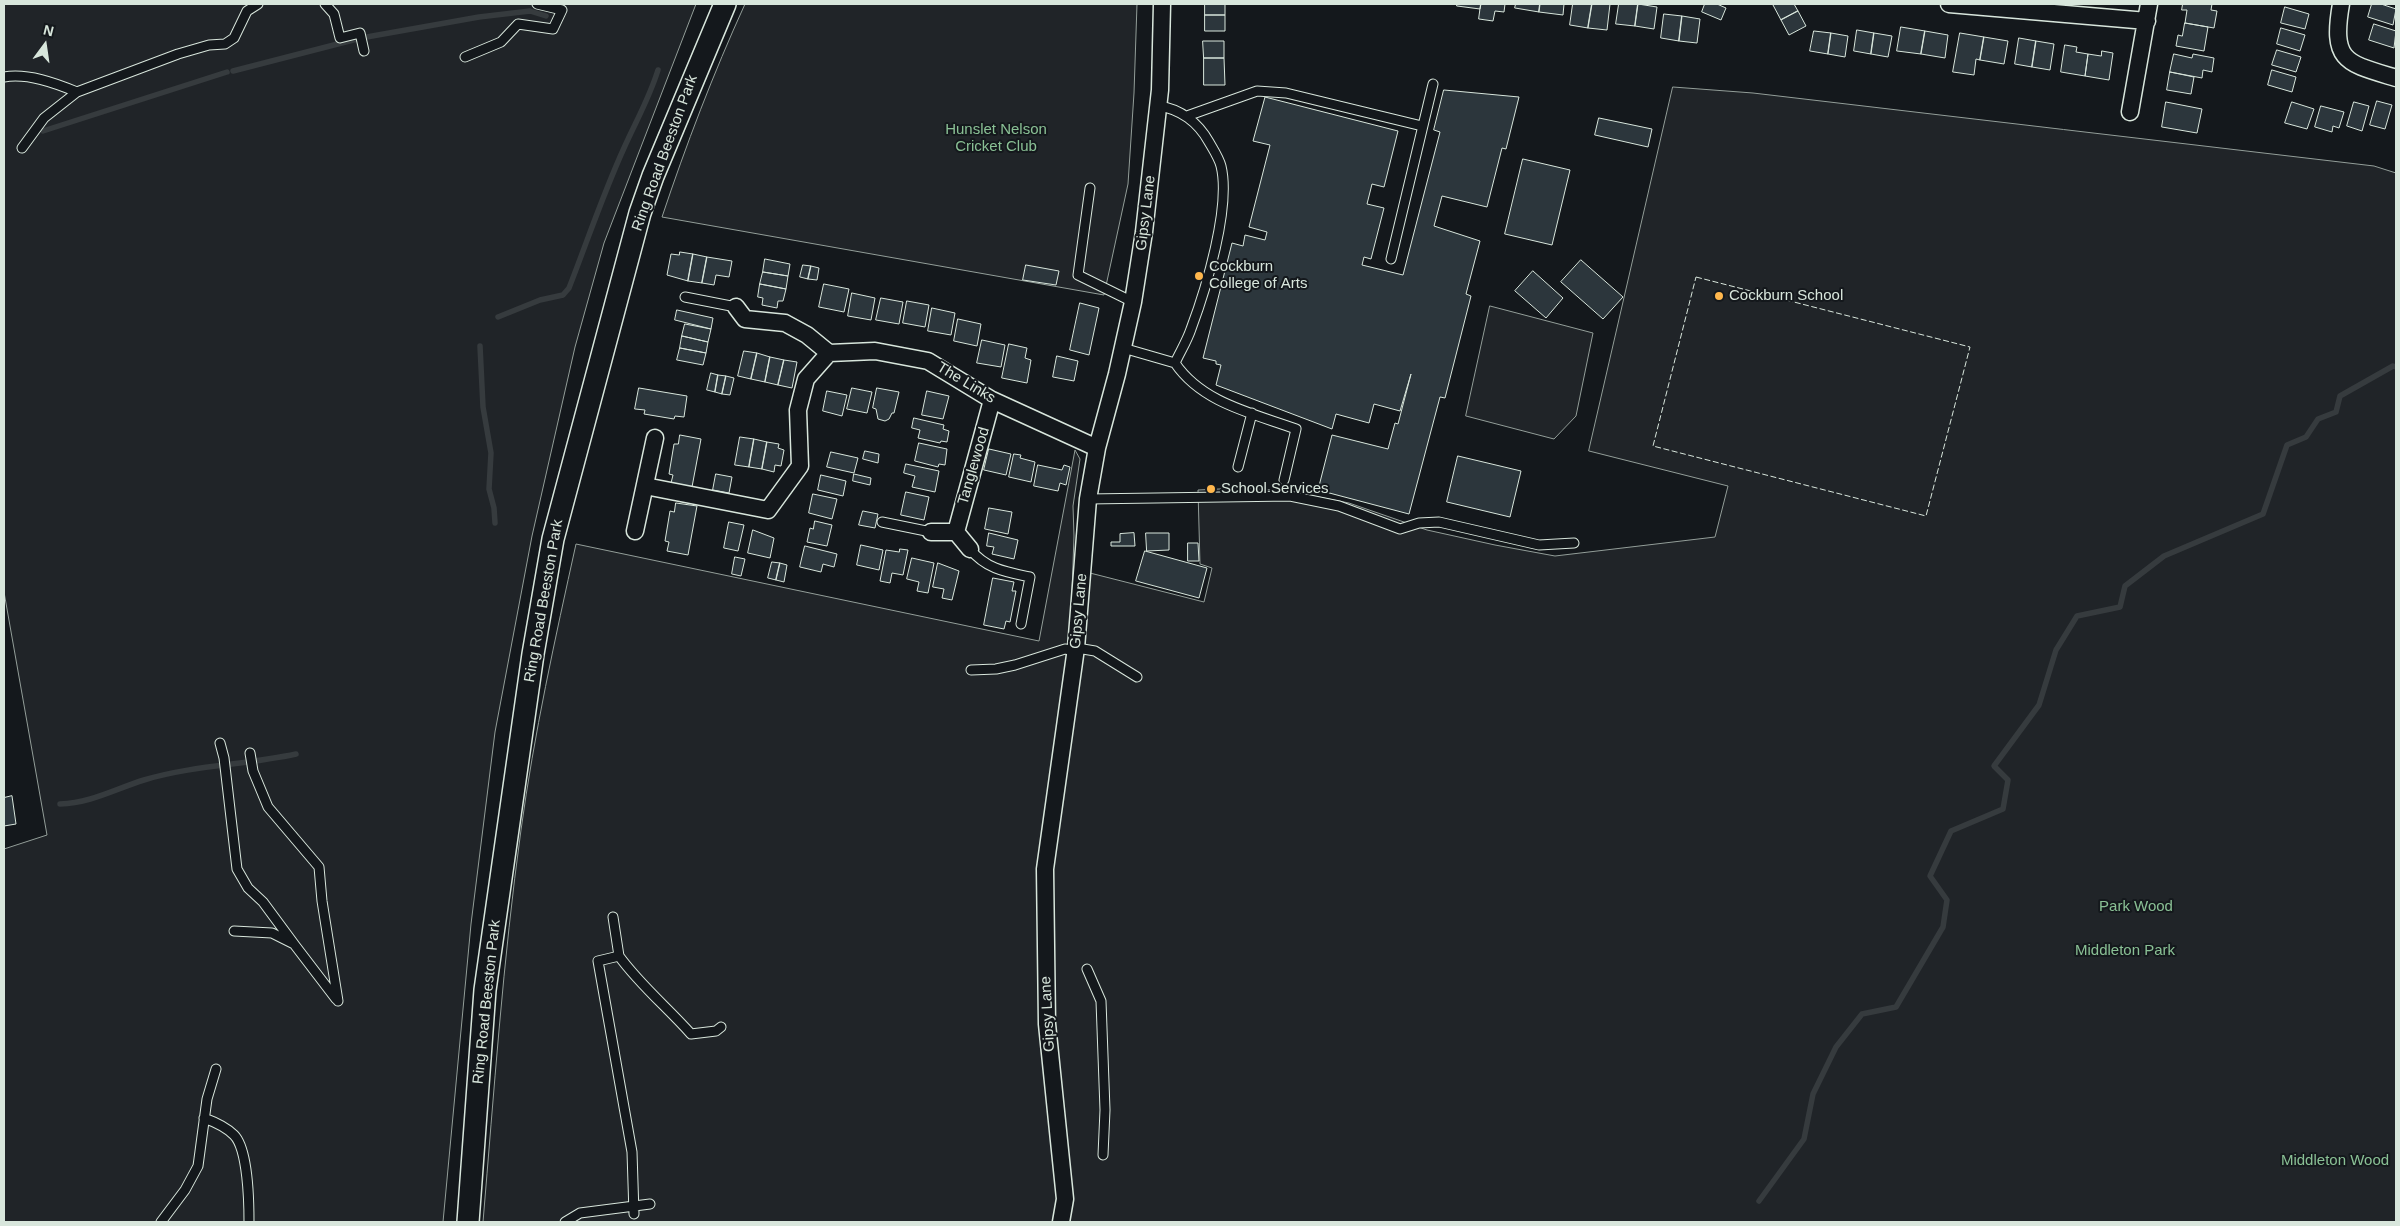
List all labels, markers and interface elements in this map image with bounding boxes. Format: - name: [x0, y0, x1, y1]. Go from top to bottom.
- north arrow: [20, 20, 70, 70]
- text: N: [42, 21, 55, 39]
- street label: Ring Road Beeston Park: [628, 72, 702, 234]
- park label: Hunslet Nelson Cricket Club: [945, 121, 1047, 156]
- street label: Gipsy Lane: [1132, 174, 1160, 252]
- place label: Cockburn College of Arts: [1209, 258, 1307, 293]
- marker: Cockburn College of Arts: [1193, 270, 1205, 282]
- place label: Cockburn School: [1729, 287, 1843, 305]
- marker: Cockburn School: [1713, 290, 1725, 302]
- street label: The Links: [933, 359, 999, 407]
- street label: Tanglewood: [954, 425, 994, 507]
- place label: School Services: [1221, 480, 1329, 498]
- marker: School Services: [1205, 483, 1217, 495]
- street label: Ring Road Beeston Park: [521, 518, 567, 684]
- street label: Gipsy Lane: [1067, 572, 1091, 650]
- park label: Park Wood: [2099, 898, 2173, 916]
- street label: Ring Road Beeston Park: [469, 919, 505, 1085]
- park label: Middleton Park: [2075, 942, 2175, 960]
- street label: Gipsy Lane: [1037, 976, 1059, 1052]
- park label: Middleton Wood: [2281, 1152, 2389, 1170]

